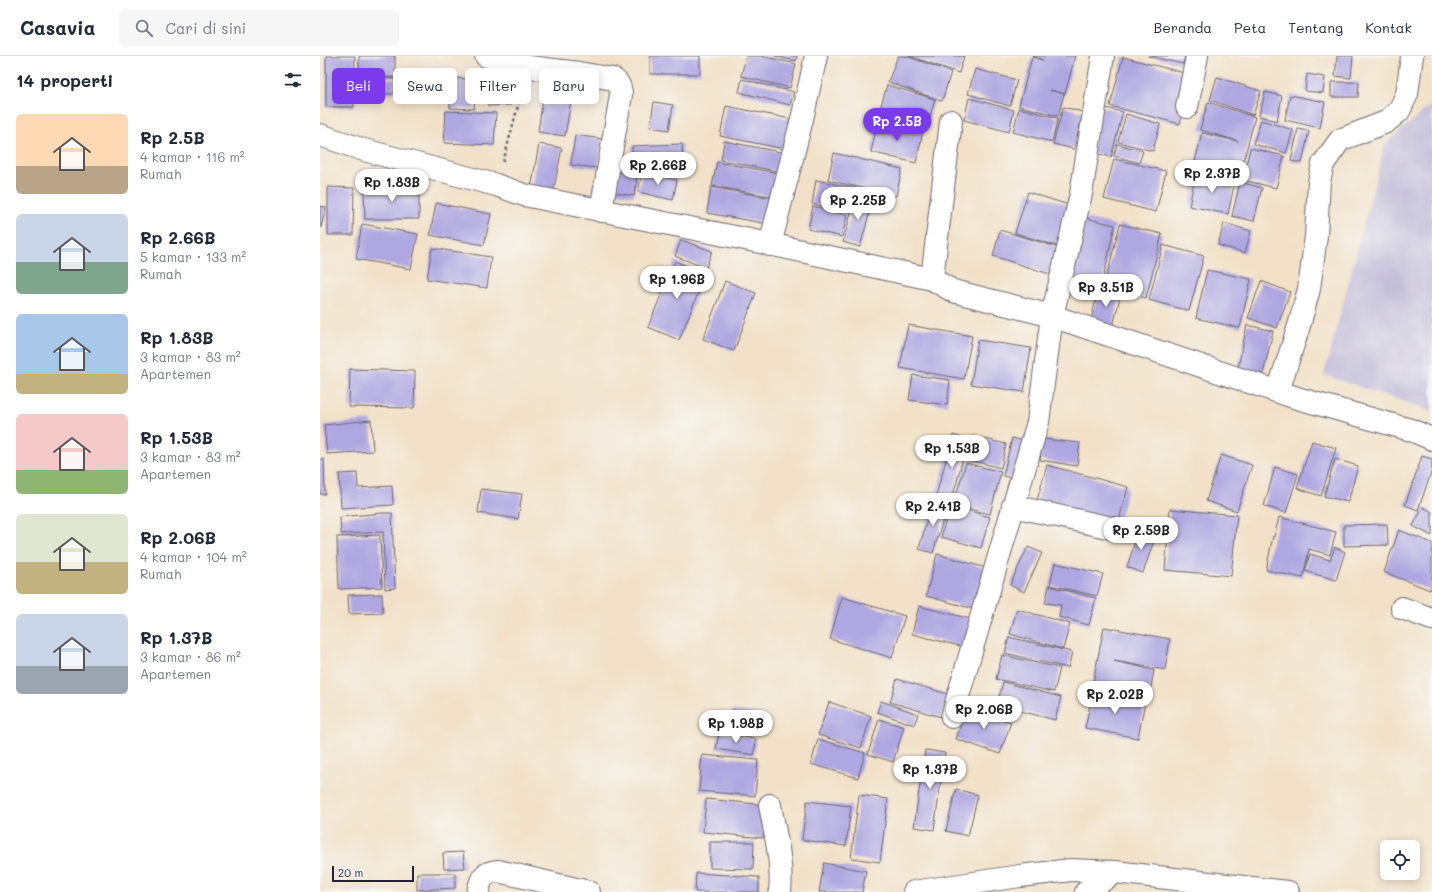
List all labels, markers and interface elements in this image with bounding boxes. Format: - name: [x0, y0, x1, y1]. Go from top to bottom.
- search box: [119, 10, 399, 46]
- text: Casavia: [20, 15, 95, 40]
- icon: search: [133, 17, 155, 39]
- text: Cari di sini: [165, 18, 246, 38]
- text: Beranda: [1154, 18, 1212, 37]
- text: Peta: [1234, 18, 1266, 37]
- text: Tentang: [1288, 18, 1343, 37]
- text: Kontak: [1365, 18, 1412, 37]
- chip: Beli: [332, 68, 385, 104]
- chip: Sewa: [393, 68, 457, 104]
- chip: Filter: [465, 68, 531, 104]
- chip: Baru: [539, 68, 599, 104]
- text: 14 properti: [16, 69, 113, 91]
- icon: filters: [282, 69, 304, 91]
- pin: Rp 2.5B: [860, 108, 934, 142]
- text: Rp 2.5B: [872, 112, 922, 129]
- text: Rp 2.5B: [140, 126, 205, 148]
- icon: home: [48, 130, 96, 178]
- text: 4 kamar · 116 m²: [140, 148, 245, 165]
- pin: Rp 2.66B: [617, 152, 699, 186]
- text: Rp 2.66B: [629, 156, 687, 173]
- pin: Rp 2.37B: [1171, 160, 1253, 194]
- text: Rp 2.37B: [1184, 164, 1240, 181]
- text: Rumah: [140, 165, 181, 182]
- pin: Rp 1.83B: [351, 169, 433, 203]
- text: Rp 1.83B: [364, 173, 420, 190]
- pin: Rp 2.25B: [817, 187, 899, 221]
- text: Rp 2.25B: [830, 191, 886, 208]
- text: Rp 2.66B: [140, 226, 215, 248]
- icon: home: [48, 230, 96, 278]
- text: 5 kamar · 133 m²: [140, 248, 246, 265]
- text: Rumah: [140, 265, 181, 282]
- pin: Rp 1.96B: [636, 266, 718, 300]
- text: Rp 1.96B: [649, 270, 705, 287]
- pin: Rp 3.51B: [1065, 274, 1147, 308]
- text: Rp 3.51B: [1078, 278, 1134, 295]
- text: Rp 1.83B: [140, 326, 214, 348]
- icon: home: [48, 330, 96, 378]
- text: 3 kamar · 83 m²: [140, 348, 241, 365]
- text: Apartemen: [140, 365, 211, 382]
- text: Rp 1.53B: [140, 426, 213, 448]
- icon: home: [48, 430, 96, 478]
- pin: Rp 1.53B: [911, 435, 993, 469]
- text: Rp 1.53B: [924, 439, 980, 456]
- text: 3 kamar · 83 m²: [140, 448, 241, 465]
- text: Apartemen: [140, 465, 211, 482]
- pin: Rp 2.41B: [892, 493, 974, 527]
- text: Rp 2.41B: [905, 497, 961, 514]
- pin: Rp 2.59B: [1100, 517, 1182, 551]
- text: Rp 2.59B: [1112, 521, 1170, 538]
- text: Rp 2.06B: [140, 526, 216, 548]
- icon: home: [48, 530, 96, 578]
- text: 4 kamar · 104 m²: [140, 548, 247, 565]
- text: Rumah: [140, 565, 181, 582]
- text: Rp 1.37B: [140, 626, 213, 648]
- icon: home: [48, 630, 96, 678]
- text: 3 kamar · 86 m²: [140, 648, 241, 665]
- text: Apartemen: [140, 665, 211, 682]
- pin: Rp 2.02B: [1074, 681, 1156, 715]
- text: Rp 2.02B: [1086, 685, 1144, 702]
- pin: Rp 2.06B: [943, 696, 1025, 730]
- text: Rp 2.06B: [955, 700, 1013, 717]
- pin: Rp 1.98B: [695, 710, 777, 744]
- text: Rp 1.98B: [708, 714, 764, 731]
- pin: Rp 1.37B: [889, 756, 971, 790]
- text: Rp 1.37B: [902, 760, 958, 777]
- map controls: [1380, 840, 1420, 880]
- button: locate: [1380, 840, 1420, 880]
- scale bar: [332, 864, 414, 883]
- text: 20 m: [338, 865, 363, 880]

